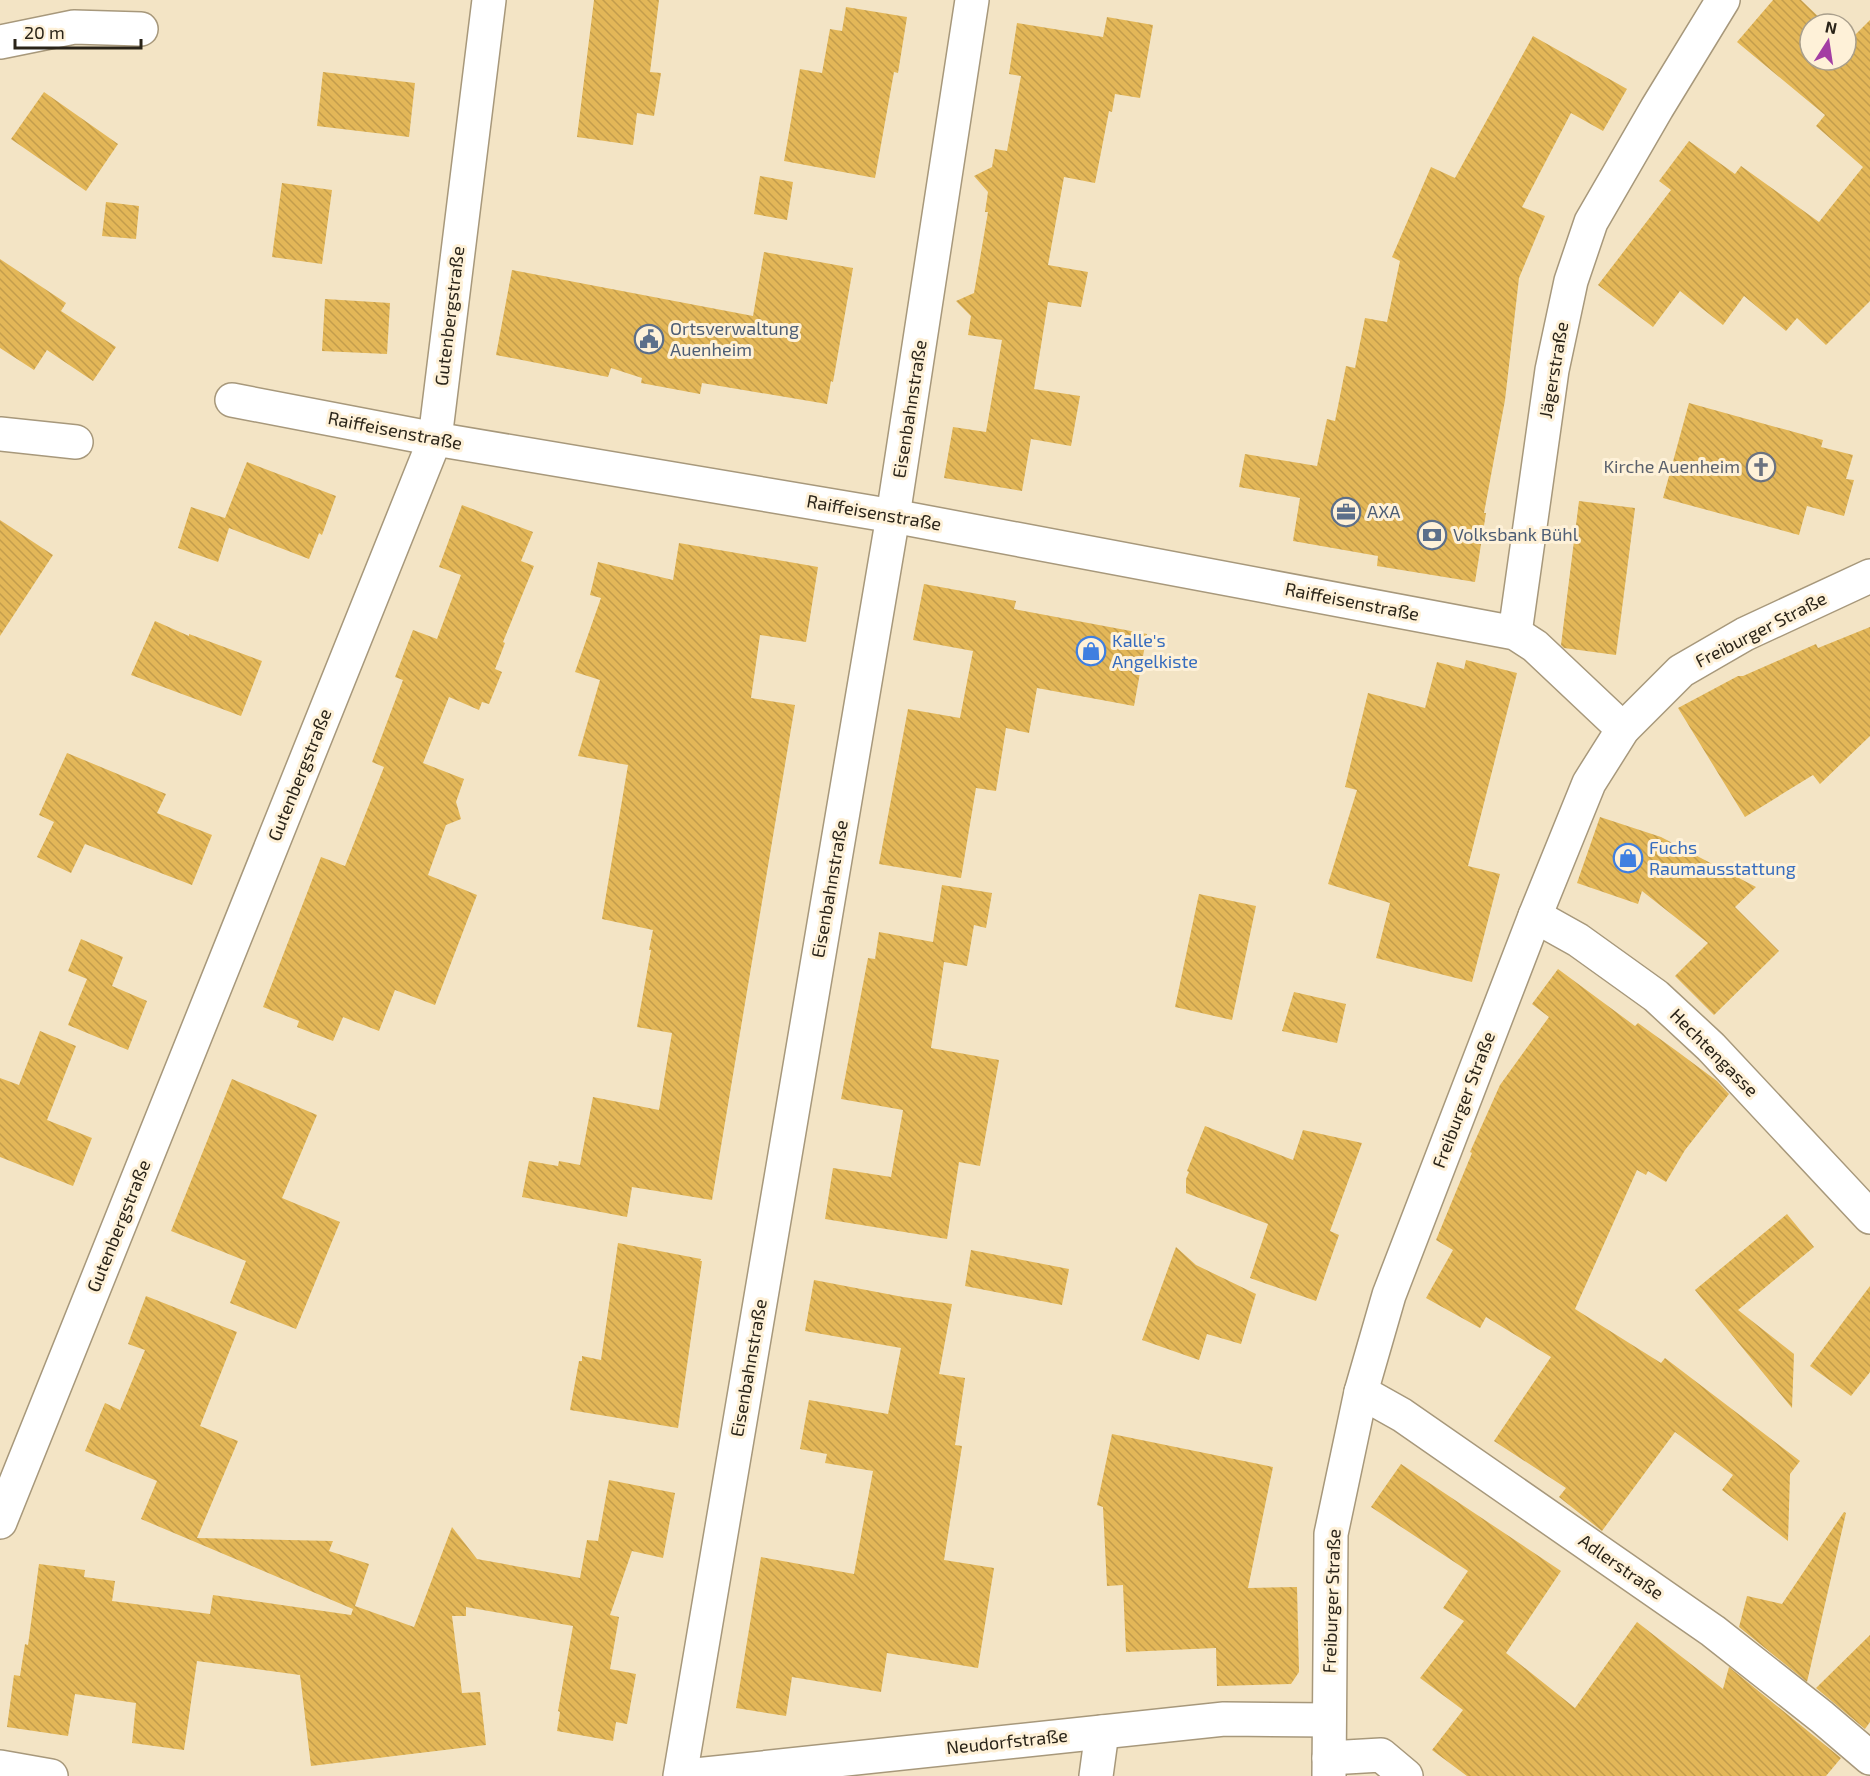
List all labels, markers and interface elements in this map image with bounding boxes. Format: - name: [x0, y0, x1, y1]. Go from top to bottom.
- scale bar: [15, 12, 141, 50]
- north arrow: [1798, 12, 1858, 72]
- text: N: [1824, 16, 1839, 37]
- text: 20 m: [24, 21, 65, 43]
- street label: Gutenbergstraße: [430, 245, 468, 387]
- place label: Ortsverwaltung Auenheim: [670, 317, 799, 360]
- street label: Jägerstraße: [1534, 320, 1572, 420]
- public building icon: Ortsverwaltung Auenheim: [633, 323, 665, 355]
- street label: Eisenbahnstraße: [887, 338, 931, 480]
- street label: Raiffeisenstraße: [326, 406, 464, 454]
- church icon: Kirche Auenheim: [1745, 451, 1777, 483]
- place label: Kirche Auenheim: [1603, 455, 1740, 477]
- street label: Raiffeisenstraße: [805, 489, 943, 535]
- office icon: AXA: [1330, 496, 1362, 528]
- place label: AXA: [1367, 500, 1401, 522]
- bank icon: Volksbank Bühl: [1416, 519, 1448, 551]
- place label: Volksbank Bühl: [1453, 523, 1579, 545]
- street label: Raiffeisenstraße: [1283, 577, 1421, 625]
- street label: Freiburger Straße: [1691, 587, 1830, 672]
- place label: Kalle's Angelkiste: [1112, 629, 1198, 672]
- shop icon: Kalle's Angelkiste: [1075, 635, 1107, 667]
- street label: Gutenbergstraße: [263, 705, 336, 844]
- street label: Eisenbahnstraße: [806, 818, 852, 960]
- place label: Fuchs Raumausstattung: [1649, 836, 1796, 879]
- shop icon: Fuchs Raumausstattung: [1612, 842, 1644, 874]
- street label: Hechtengasse: [1666, 1004, 1763, 1101]
- street label: Freiburger Straße: [1427, 1028, 1499, 1171]
- street label: Gutenbergstraße: [82, 1156, 155, 1295]
- street label: Eisenbahnstraße: [725, 1297, 771, 1439]
- street label: Freiburger Straße: [1317, 1528, 1345, 1674]
- street label: Adlerstraße: [1575, 1529, 1668, 1603]
- street label: Neudorfstraße: [945, 1724, 1069, 1758]

